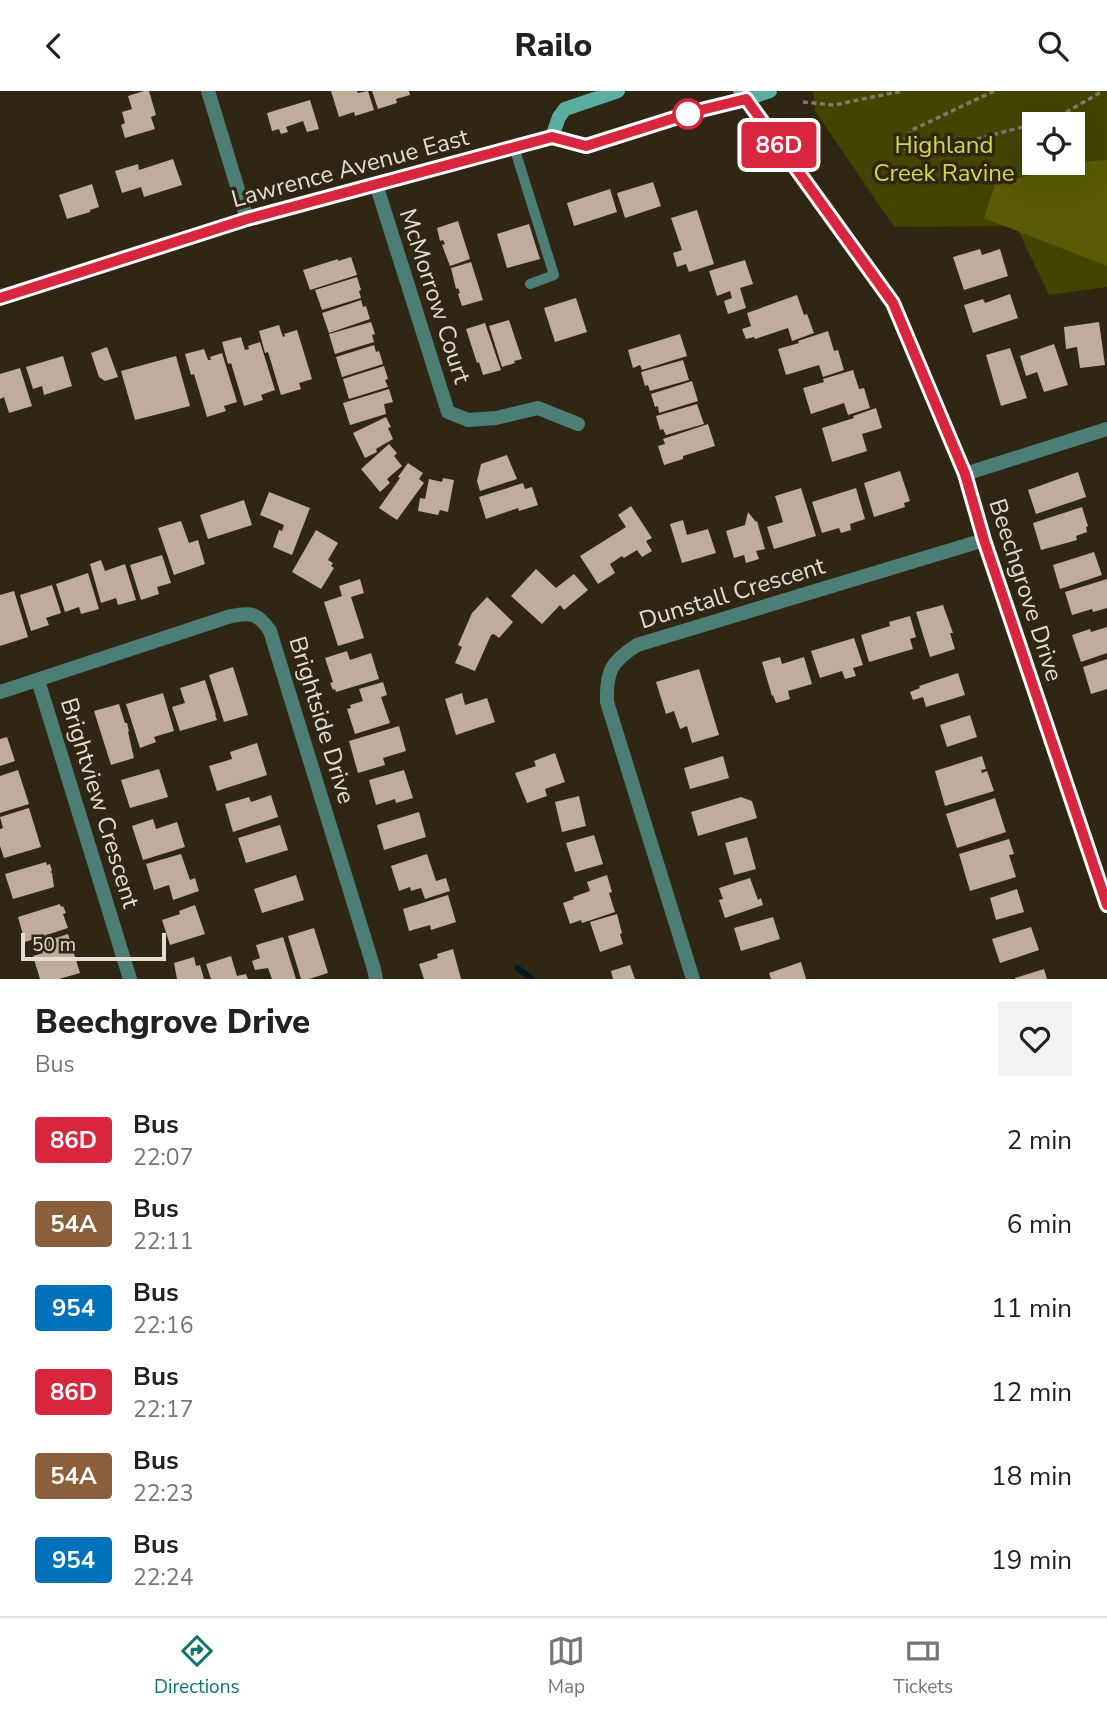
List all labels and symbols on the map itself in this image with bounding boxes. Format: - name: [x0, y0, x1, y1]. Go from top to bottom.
- unlabelled marker: [673, 99, 703, 129]
- street label: Lawrence Avenue East: [228, 121, 473, 215]
- line badge: 86D: [739, 122, 819, 168]
- park label: Highland Creek Ravine: [873, 129, 1015, 189]
- street label: McMorrow Court: [392, 205, 478, 388]
- street label: Beechgrove Drive: [981, 495, 1071, 685]
- street label: Dunstall Crescent: [635, 549, 829, 636]
- street label: Brightside Drive: [281, 632, 363, 808]
- street label: Brightview Crescent: [53, 694, 147, 913]
- scale bar: [21, 930, 166, 962]

